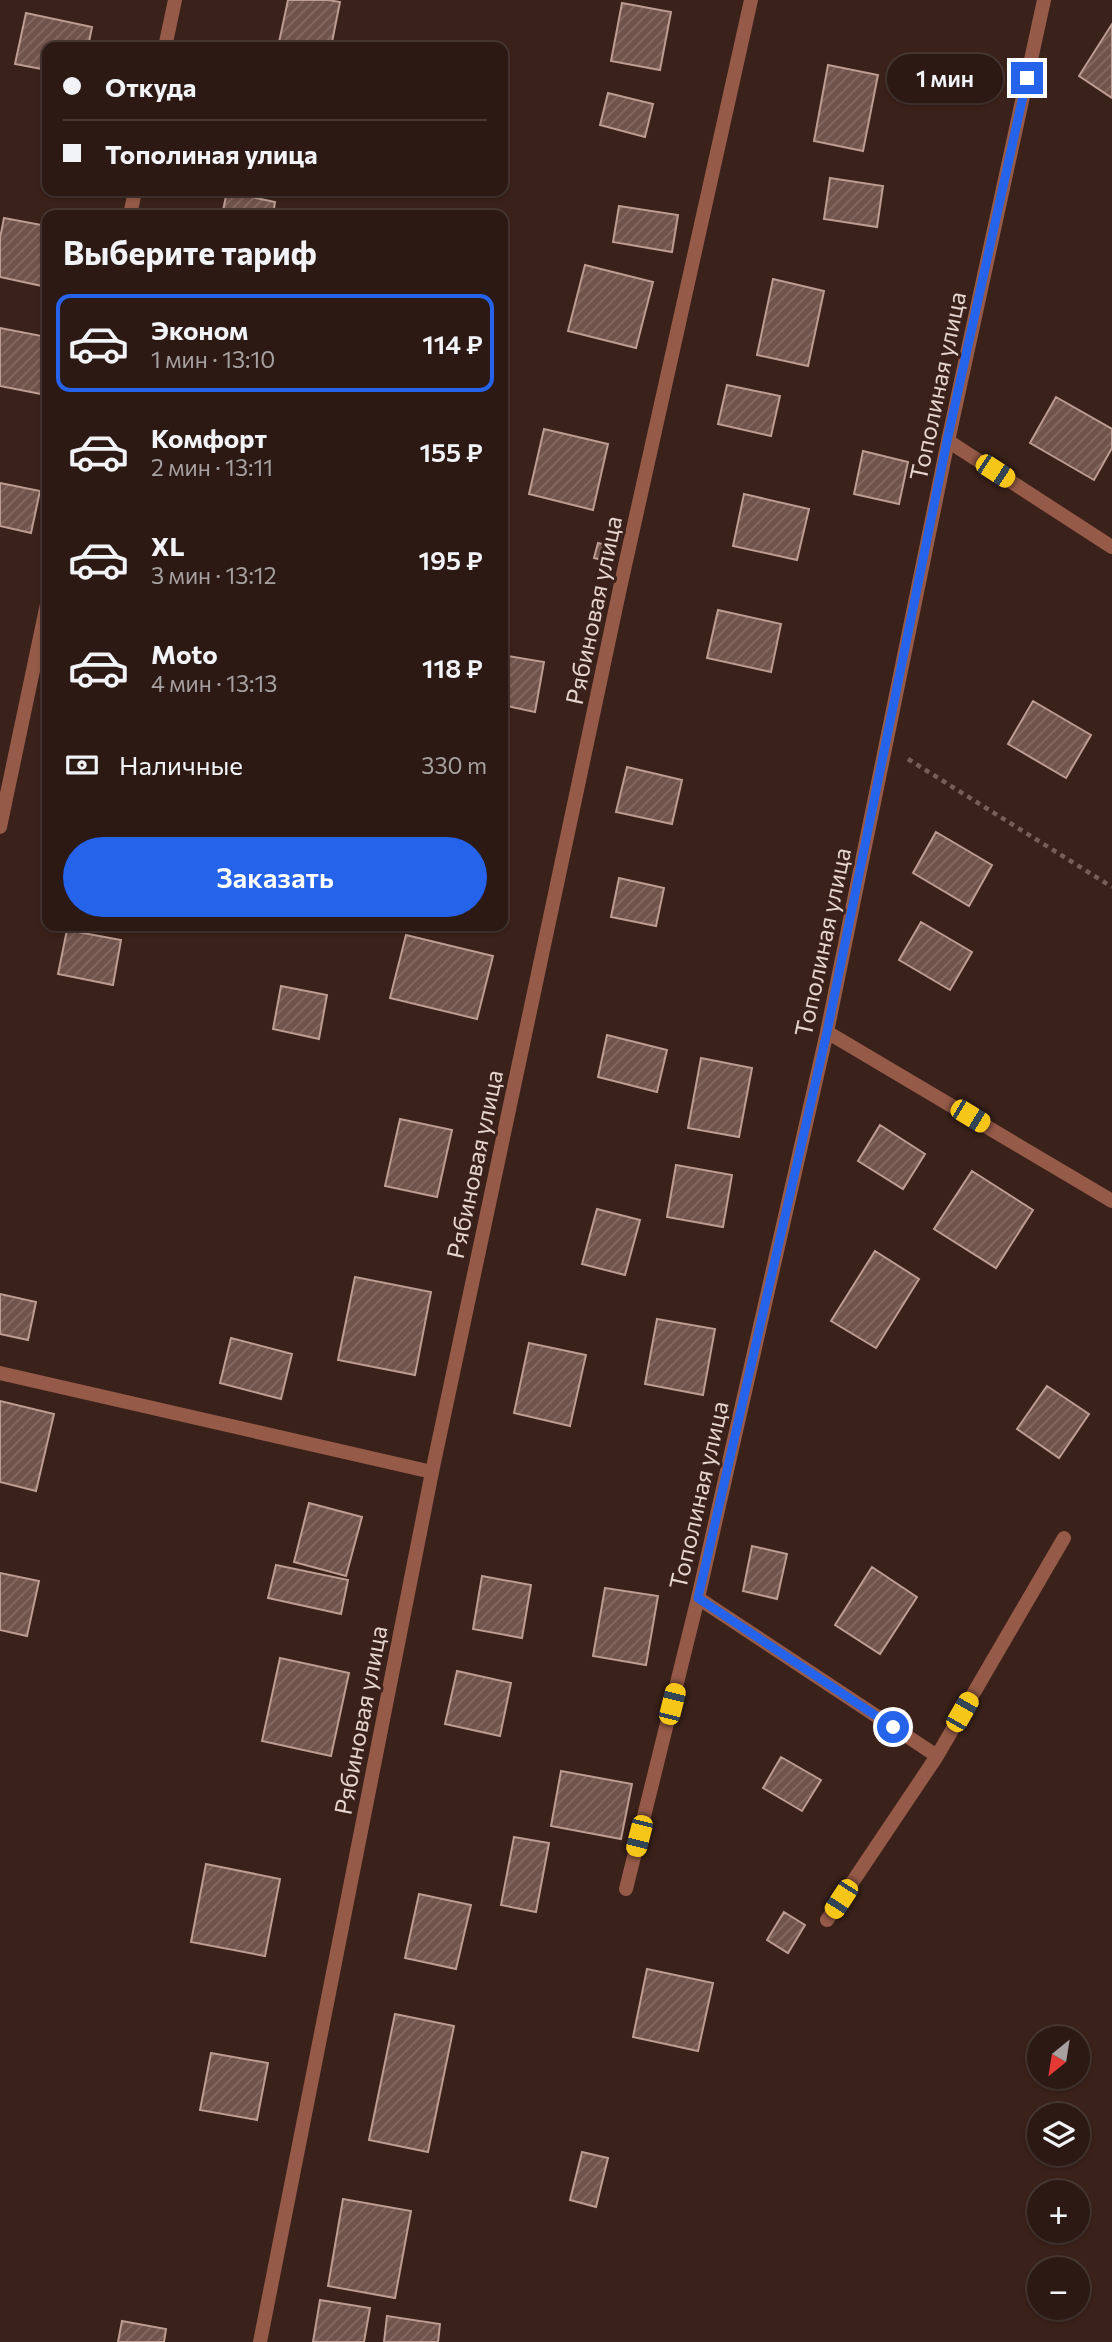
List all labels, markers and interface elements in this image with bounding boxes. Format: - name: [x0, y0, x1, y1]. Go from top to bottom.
- callout: 1 мин: [887, 54, 1002, 102]
- route end: [1011, 62, 1043, 94]
- text: 1 мин: [916, 64, 974, 92]
- text: Откуда: [105, 71, 196, 102]
- text: Тополиная улица: [105, 138, 318, 169]
- text: Выберите тариф: [63, 232, 317, 272]
- street label: Тополиная улица: [903, 289, 971, 483]
- icon: car: [67, 312, 130, 375]
- text: Эконом: [151, 314, 248, 345]
- text: 114 ₽: [422, 328, 483, 359]
- text: 1 мин · 13:10: [151, 345, 275, 373]
- icon: car: [67, 420, 130, 483]
- text: Комфорт: [151, 422, 267, 453]
- text: 155 ₽: [419, 436, 483, 467]
- car: [972, 451, 1019, 491]
- text: 2 мин · 13:11: [151, 453, 273, 481]
- street label: Рябиновая улица: [559, 513, 627, 707]
- icon: car: [67, 528, 130, 591]
- text: XL: [151, 530, 185, 561]
- text: 195 ₽: [419, 544, 483, 575]
- text: 3 мин · 13:12: [151, 561, 276, 589]
- icon: car: [67, 636, 130, 699]
- text: Moto: [151, 638, 218, 669]
- text: 118 ₽: [422, 652, 483, 683]
- text: 4 мин · 13:13: [151, 669, 277, 697]
- icon: cash: [63, 746, 101, 784]
- text: Наличные: [119, 749, 243, 780]
- text: 330 m: [421, 751, 487, 779]
- button: Заказать: [63, 837, 487, 917]
- street label: Тополиная улица: [788, 845, 856, 1039]
- street label: Рябиновая улица: [440, 1067, 508, 1261]
- car: [947, 1096, 994, 1136]
- street label: Тополиная улица: [662, 1398, 734, 1592]
- street label: Рябиновая улица: [327, 1623, 393, 1817]
- car: [657, 1681, 688, 1727]
- car: [943, 1689, 982, 1735]
- route start: [877, 1711, 909, 1743]
- car: [624, 1813, 655, 1859]
- car: [821, 1876, 862, 1922]
- north arrow: [1027, 2026, 1090, 2090]
- map controls: [1027, 2026, 1090, 2320]
- button: layers: [1027, 2103, 1090, 2166]
- button: +: [1027, 2180, 1090, 2243]
- button: −: [1027, 2257, 1090, 2320]

